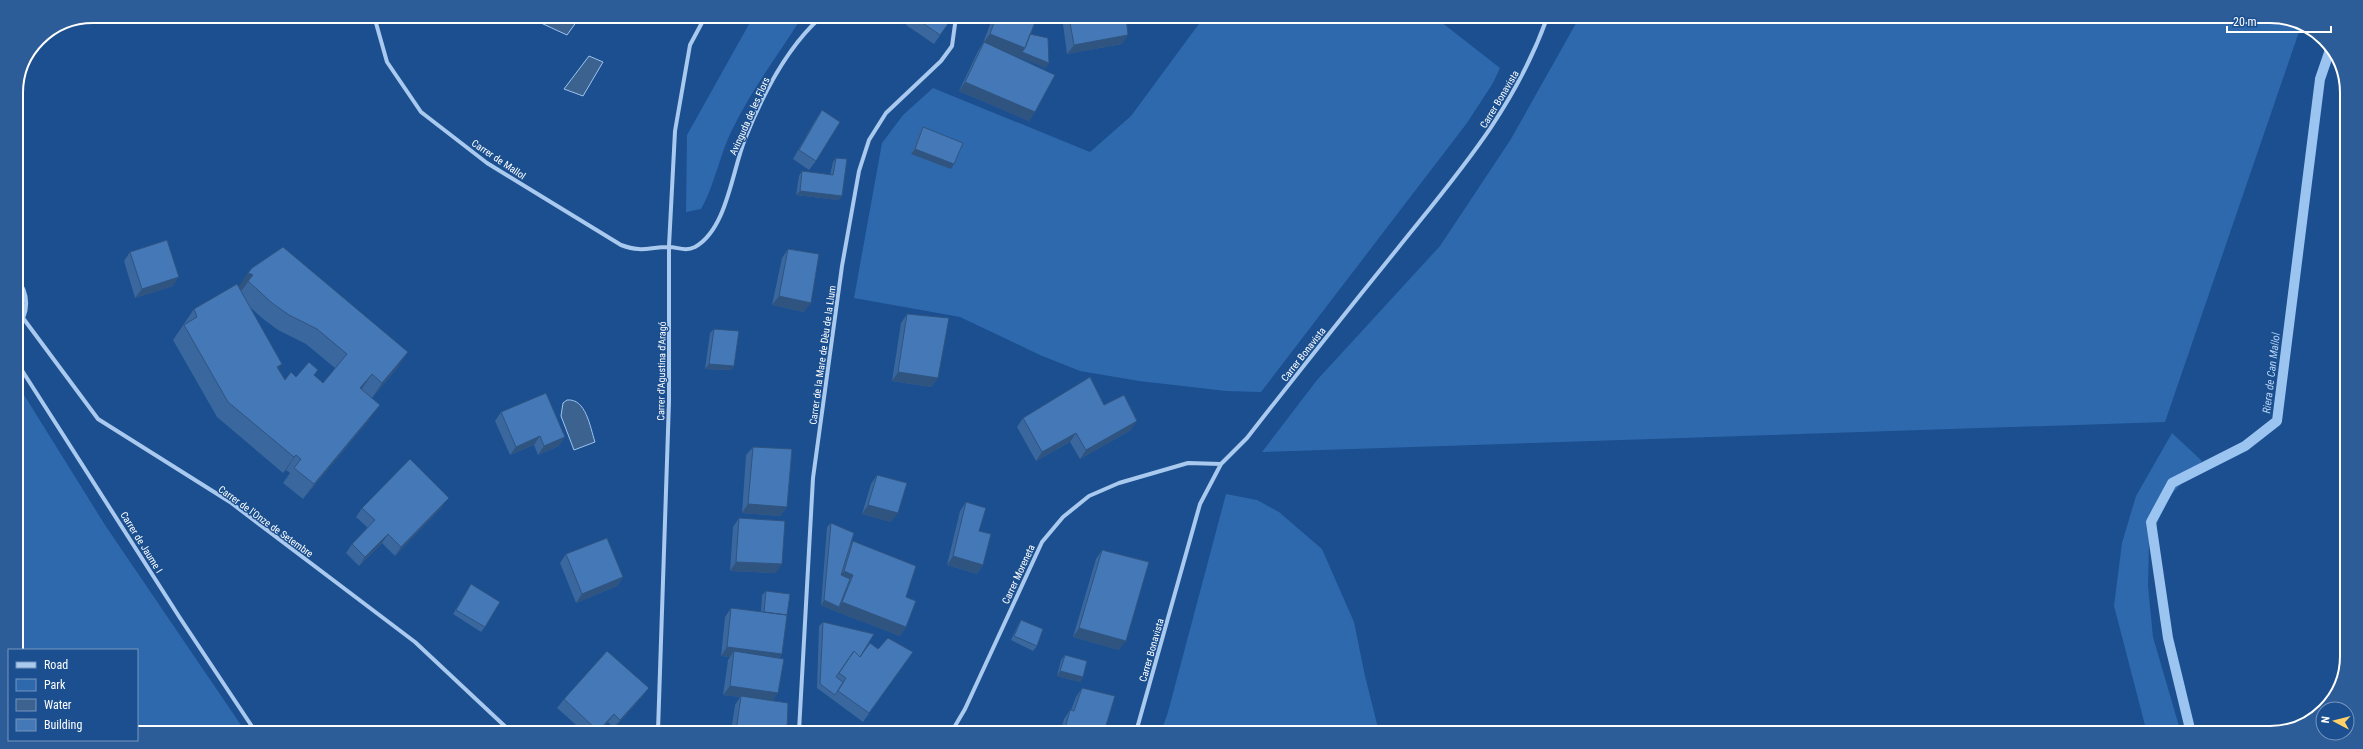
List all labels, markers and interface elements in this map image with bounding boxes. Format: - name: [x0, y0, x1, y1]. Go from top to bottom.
- scale bar: [2227, 8, 2331, 34]
- text: 20 m: [2233, 15, 2257, 29]
- street label: Carrer Bonavista: [1478, 68, 1521, 130]
- street label: Avinguda de les Flors: [727, 75, 772, 157]
- street label: Carrer de Mallol: [470, 137, 528, 182]
- street label: Carrer de la Mare de Dèu de la Llum: [807, 285, 838, 425]
- street label: Carrer d'Agustina d'Aragó: [655, 321, 668, 421]
- street label: Carrer Bonavista: [1279, 325, 1328, 383]
- water label: Riera de Can Mallol: [2260, 331, 2283, 414]
- street label: Carrer de l'Onze de Setembre: [216, 483, 315, 560]
- street label: Carrer de Jaume I: [118, 510, 165, 575]
- street label: Carrer Moreneta: [1000, 543, 1037, 606]
- street label: Carrer Bonavista: [1137, 617, 1166, 683]
- legend: [8, 649, 138, 741]
- text: Road: [44, 658, 68, 672]
- text: Park: [44, 678, 66, 692]
- text: Water: [44, 698, 72, 712]
- north arrow: [2315, 701, 2355, 741]
- text: N: [2319, 715, 2332, 724]
- text: Building: [44, 718, 82, 732]

